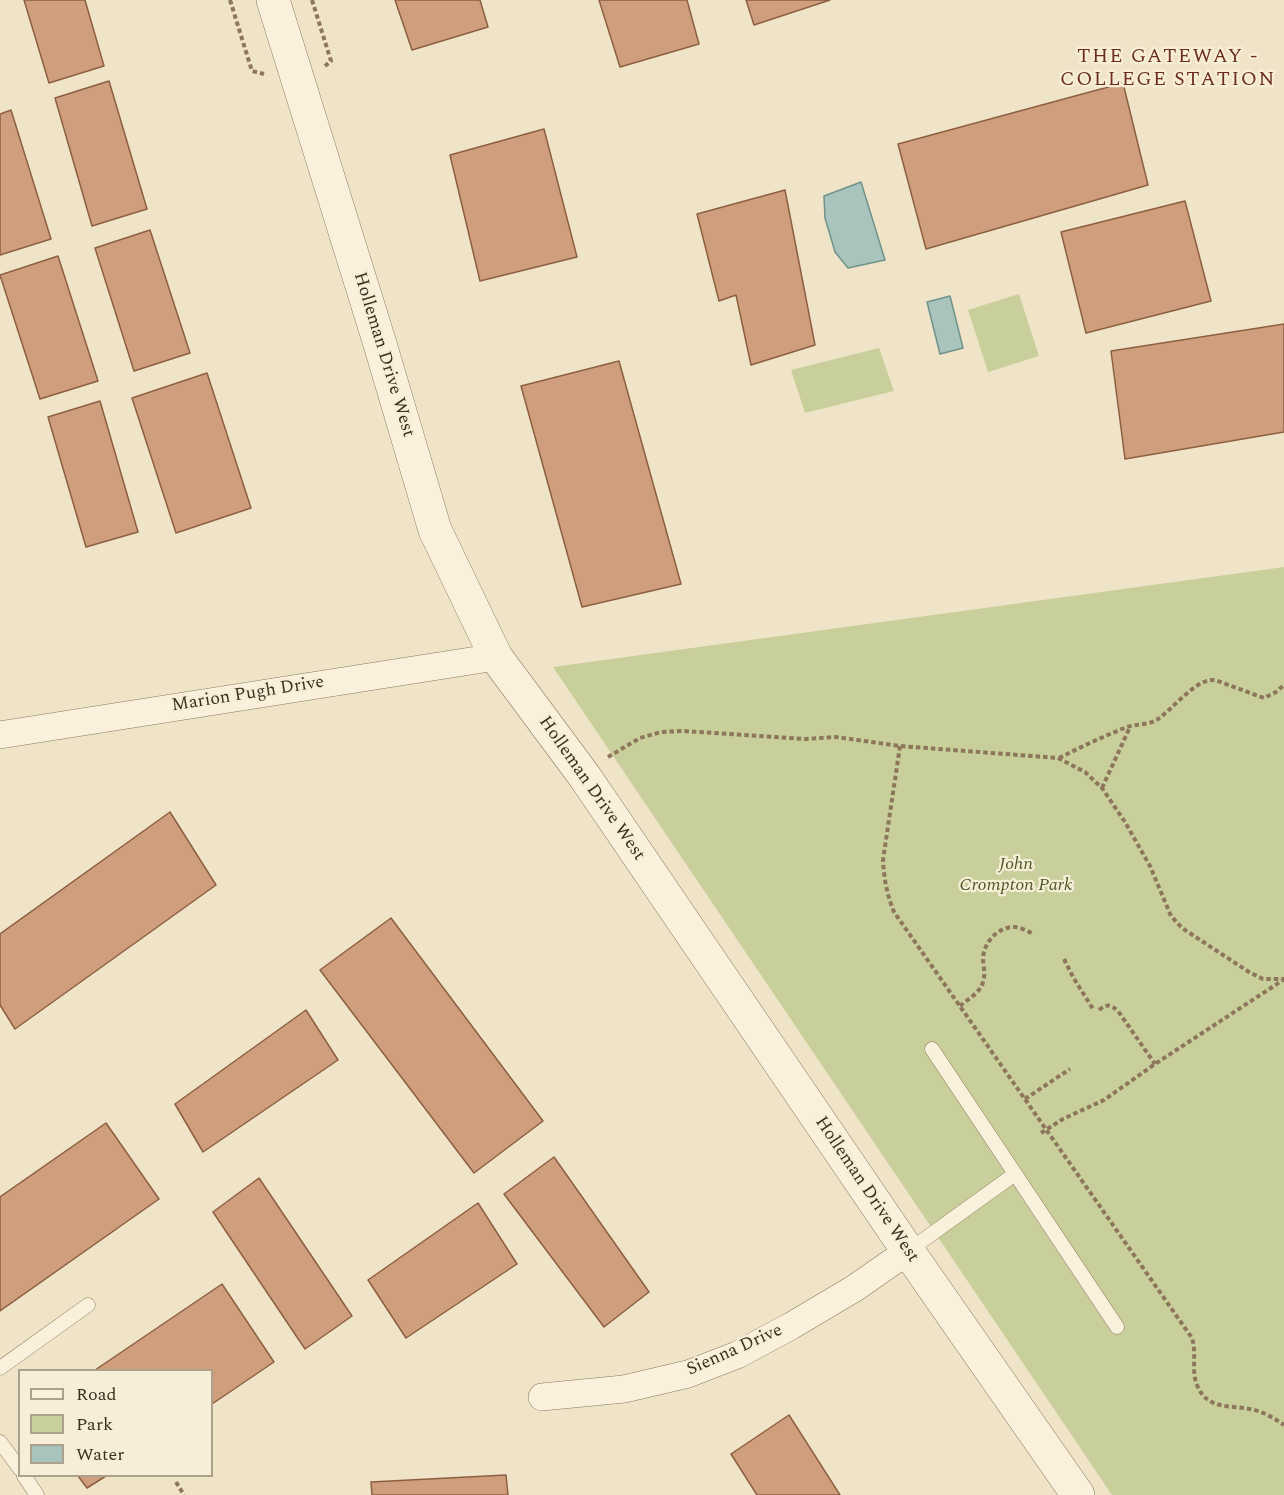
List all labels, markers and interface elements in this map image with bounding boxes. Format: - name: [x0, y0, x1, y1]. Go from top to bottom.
- district label: THE GATEWAY - COLLEGE STATION: [1060, 46, 1276, 93]
- street label: Holleman Drive West: [348, 270, 418, 440]
- street label: Marion Pugh Drive: [170, 672, 326, 718]
- street label: Holleman Drive West: [533, 713, 649, 865]
- park label: John Crompton Park: [960, 854, 1072, 896]
- street label: Holleman Drive West: [809, 1113, 923, 1267]
- street label: Sienna Drive: [684, 1320, 786, 1382]
- legend: [18, 1369, 213, 1477]
- text: Road: [76, 1381, 117, 1408]
- text: Park: [76, 1411, 113, 1438]
- text: Water: [76, 1441, 124, 1468]

